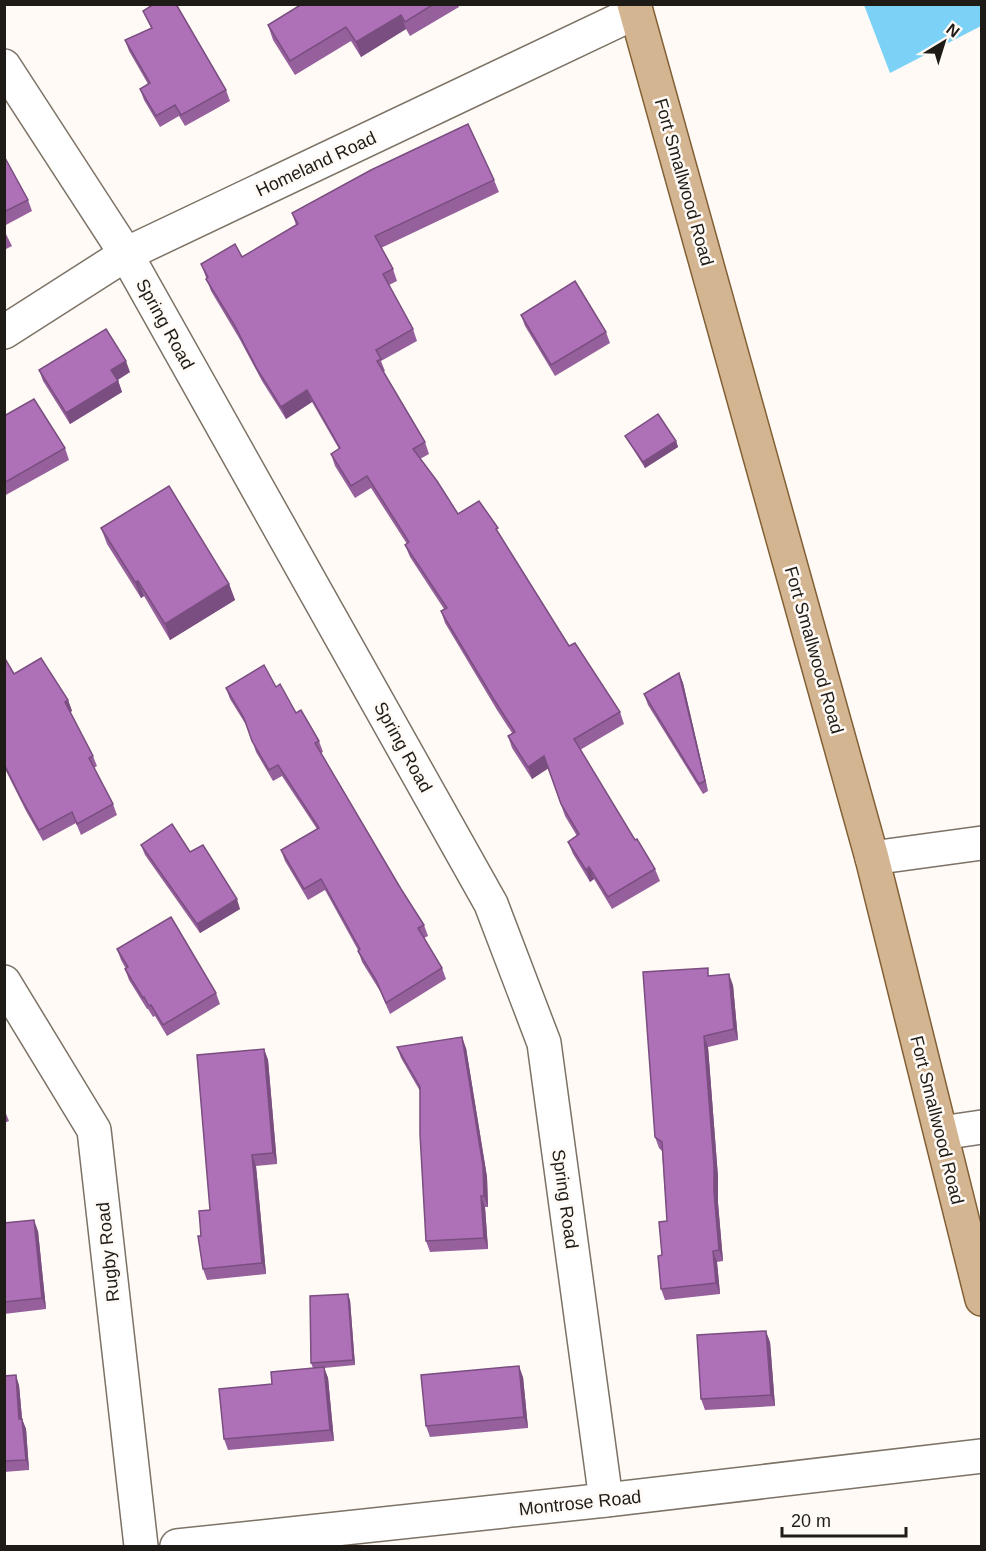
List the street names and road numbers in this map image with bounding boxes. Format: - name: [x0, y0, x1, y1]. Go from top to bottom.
- street label: Fort Smallwood Road: [651, 96, 717, 268]
- street label: Homeland Road: [253, 127, 379, 201]
- street label: Spring Road: [132, 275, 198, 373]
- street label: Fort Smallwood Road: [781, 564, 847, 736]
- street label: Spring Road: [370, 698, 436, 796]
- street label: Fort Smallwood Road: [906, 1034, 968, 1206]
- street label: Spring Road: [548, 1148, 582, 1250]
- street label: Rugby Road: [93, 1201, 123, 1303]
- street label: Montrose Road: [518, 1487, 642, 1519]

